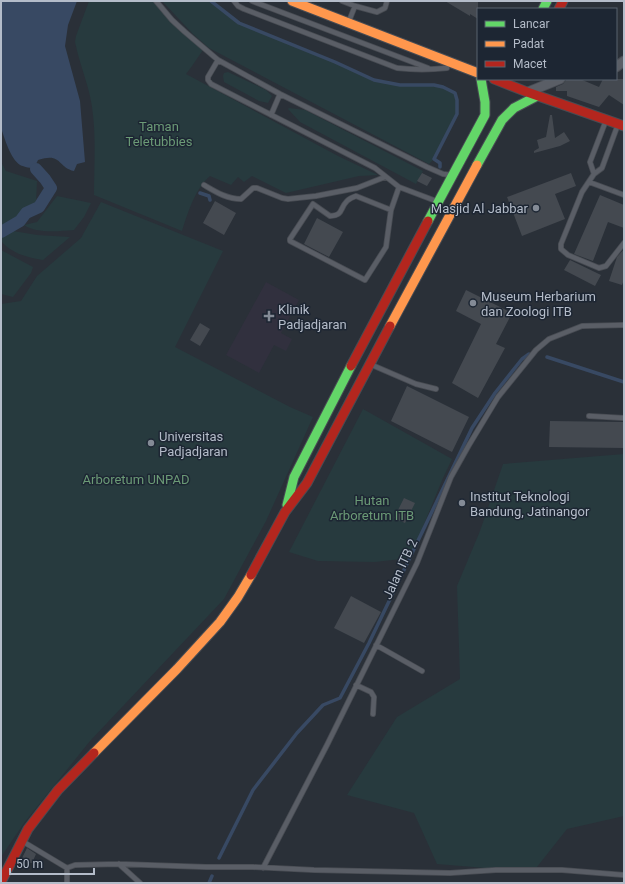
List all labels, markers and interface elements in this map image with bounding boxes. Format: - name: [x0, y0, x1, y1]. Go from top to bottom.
- legend: [477, 8, 617, 80]
- text: Lancar: [513, 17, 550, 31]
- text: Padat: [513, 37, 544, 51]
- text: Macet: [513, 57, 547, 71]
- park label: Taman Teletubbies: [126, 119, 193, 149]
- place label: Masjid Al Jabbar: [431, 201, 529, 216]
- marker: Masjid Al Jabbar: [531, 203, 541, 213]
- place label: Museum Herbarium dan Zoologi ITB: [481, 289, 596, 319]
- marker: Museum Herbarium dan Zoologi ITB: [468, 298, 478, 308]
- place label: Klinik Padjadjaran: [278, 302, 347, 332]
- marker: Klinik Padjadjaran: [263, 310, 275, 322]
- place label: Universitas Padjadjaran: [159, 429, 228, 459]
- marker: Universitas Padjadjaran: [146, 438, 156, 448]
- park label: Arboretum UNPAD: [83, 472, 189, 487]
- place label: Institut Teknologi Bandung, Jatinangor: [470, 489, 590, 519]
- park label: Hutan Arboretum ITB: [330, 493, 414, 523]
- marker: Institut Teknologi Bandung, Jatinangor: [457, 498, 467, 508]
- street label: Jalan ITB 2: [380, 537, 420, 601]
- scale bar: [10, 850, 94, 876]
- text: 50 m: [16, 857, 43, 871]

